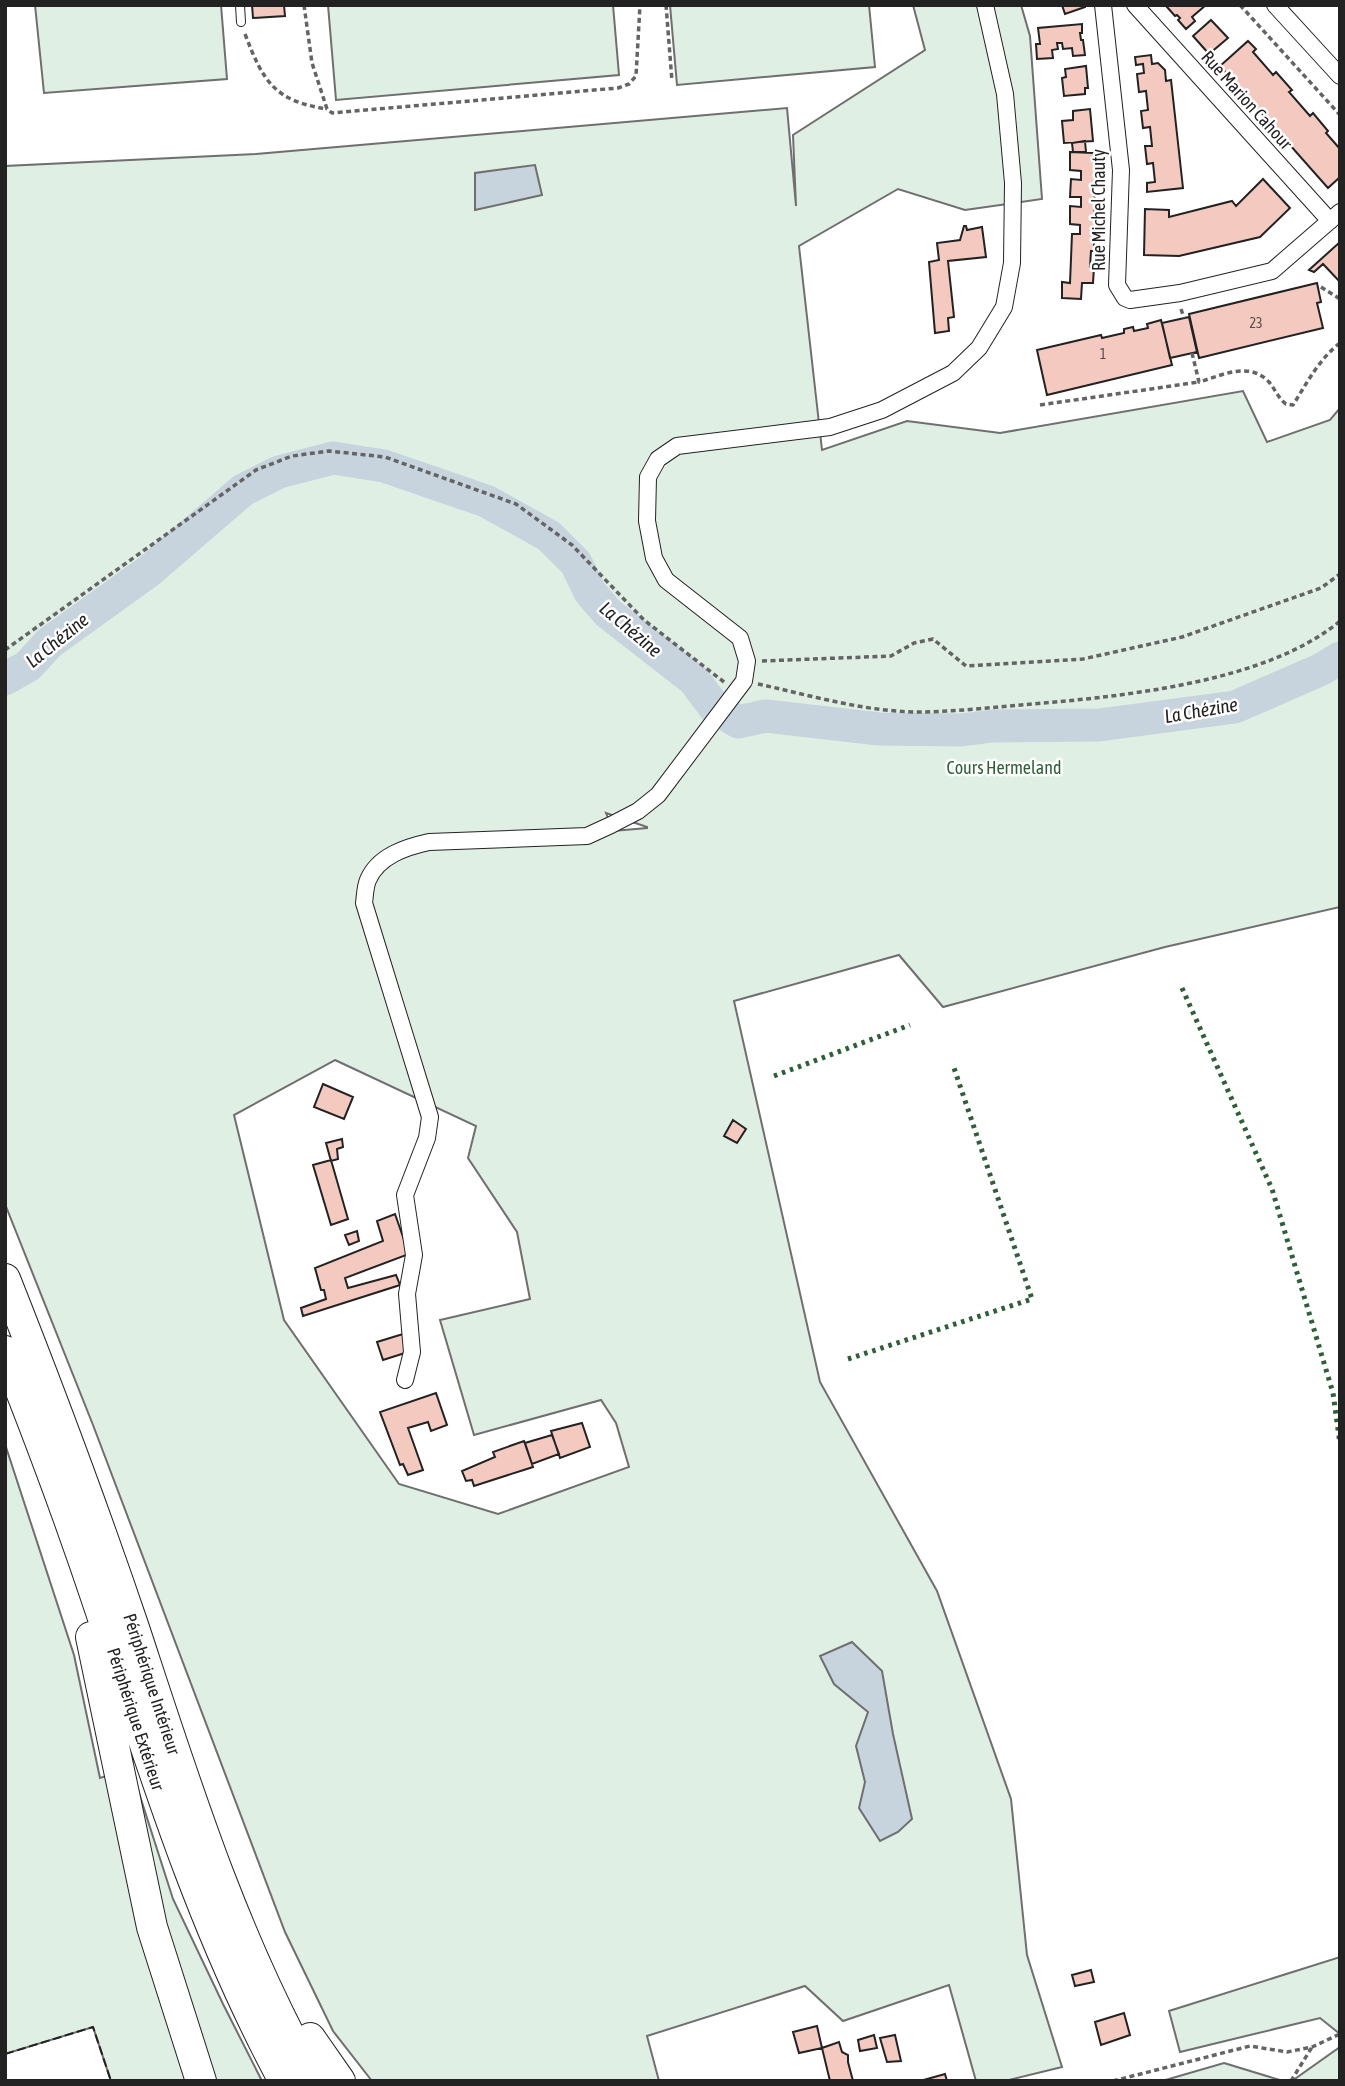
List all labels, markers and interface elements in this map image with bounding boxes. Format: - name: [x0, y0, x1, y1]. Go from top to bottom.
- street label: Rue Marion Cahour: [1197, 46, 1297, 154]
- street label: Rue Michel Chauty: [1088, 149, 1109, 271]
- house number: 23: [1249, 315, 1263, 331]
- house number: 1: [1100, 346, 1106, 362]
- water label: La Chézine: [595, 597, 667, 661]
- water label: La Chézine: [21, 608, 93, 672]
- water label: La Chézine: [1163, 693, 1239, 727]
- park label: Cours Hermeland: [947, 757, 1061, 778]
- street label: Périphérique Intérieur: [119, 1611, 185, 1758]
- street label: Périphérique Extérieur: [103, 1645, 169, 1794]

